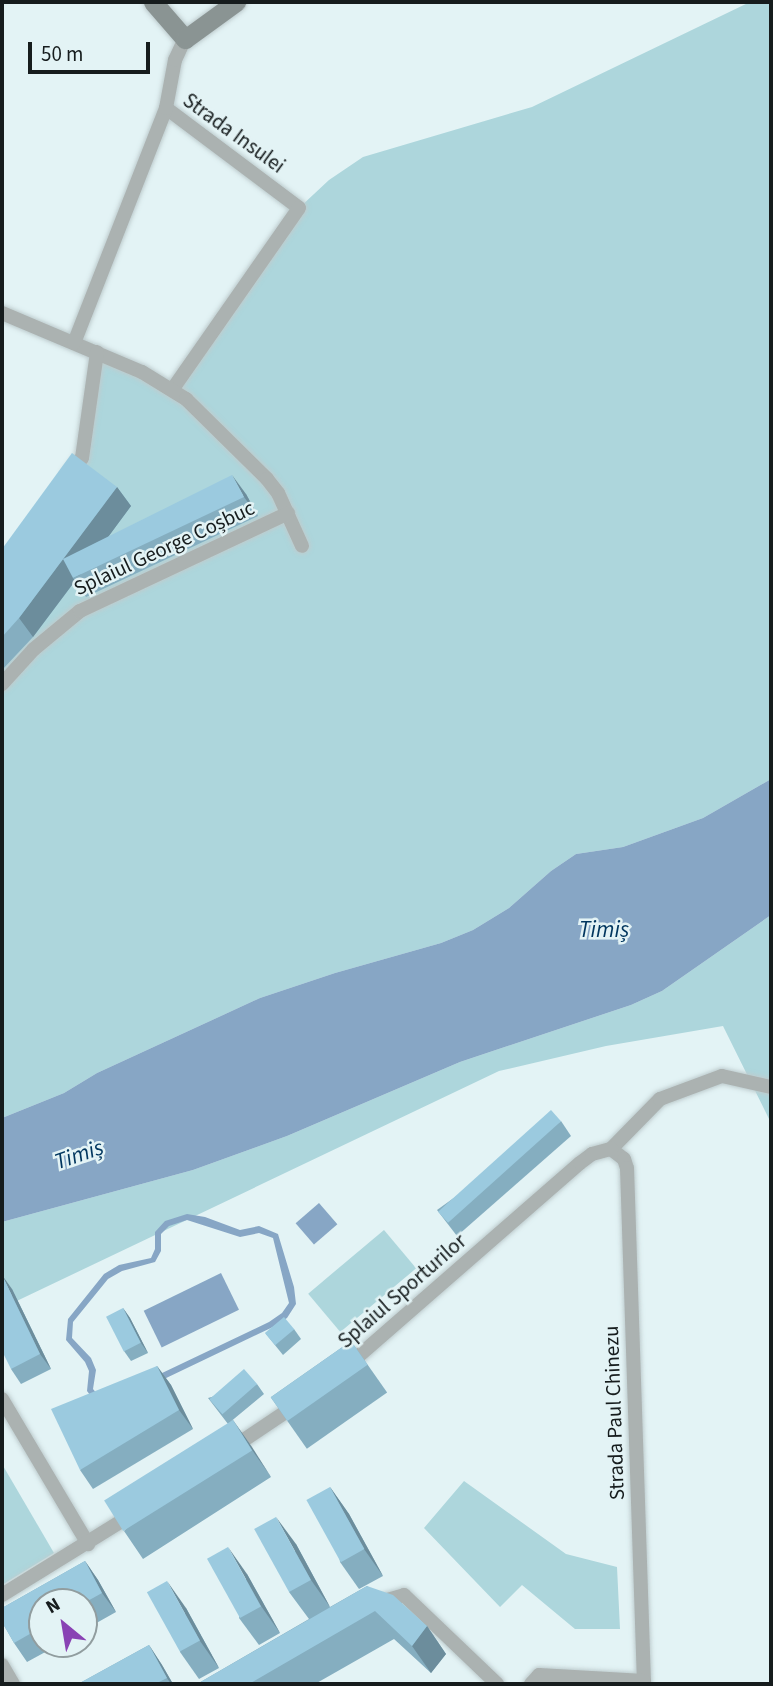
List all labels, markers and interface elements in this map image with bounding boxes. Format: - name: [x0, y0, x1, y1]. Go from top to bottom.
- scale bar: [32, 28, 154, 72]
- text: 50 m: [41, 39, 83, 69]
- street label: Strada Insulei: [178, 88, 290, 178]
- street label: Splaiul George Coșbuc: [70, 495, 258, 601]
- water label: Timiș: [579, 916, 629, 944]
- water label: Timiș: [51, 1134, 107, 1176]
- street label: Splaiul Sporturilor: [333, 1229, 471, 1353]
- street label: Strada Paul Chinezu: [598, 1325, 630, 1501]
- north arrow: [28, 1588, 98, 1658]
- text: N: [41, 1591, 65, 1621]

